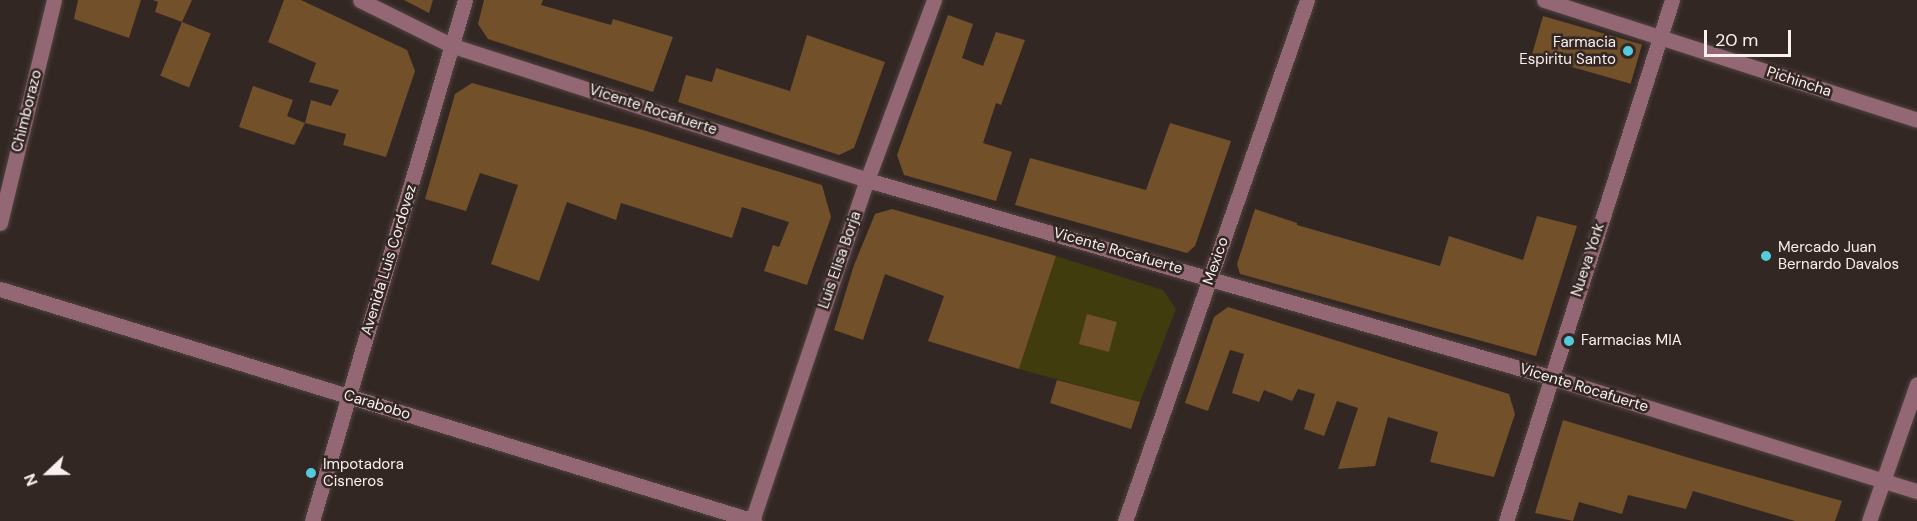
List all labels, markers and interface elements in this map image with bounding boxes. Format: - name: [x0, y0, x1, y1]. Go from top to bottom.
- scale bar: [1707, 18, 1794, 56]
- text: 20 m: [1715, 28, 1758, 52]
- place label: Farmacia Espiritu Santo: [1519, 33, 1616, 68]
- marker: Farmacia Espiritu Santo: [1621, 44, 1635, 58]
- street label: Pichincha: [1764, 63, 1834, 101]
- street label: Chimborazo: [8, 68, 46, 154]
- street label: Vicente Rocafuerte: [587, 81, 719, 139]
- street label: Avenida Luis Cordovez: [358, 183, 420, 337]
- street label: Luis Elisa Borja: [815, 209, 865, 311]
- street label: Nueva York: [1568, 221, 1608, 299]
- street label: Vicente Rocafuerte: [1051, 224, 1185, 278]
- street label: Mexico: [1199, 235, 1233, 287]
- place label: Mercado Juan Bernardo Davalos: [1778, 238, 1899, 273]
- marker: Mercado Juan Bernardo Davalos: [1759, 249, 1773, 263]
- place label: Farmacias MIA: [1581, 332, 1682, 350]
- marker: Farmacias MIA: [1562, 334, 1576, 348]
- street label: Vicente Rocafuerte: [1517, 360, 1651, 416]
- street label: Carabobo: [341, 386, 413, 424]
- north arrow: [18, 443, 78, 503]
- place label: Impotadora Cisneros: [323, 455, 404, 490]
- marker: Impotadora Cisneros: [304, 466, 318, 480]
- text: N: [19, 471, 43, 489]

